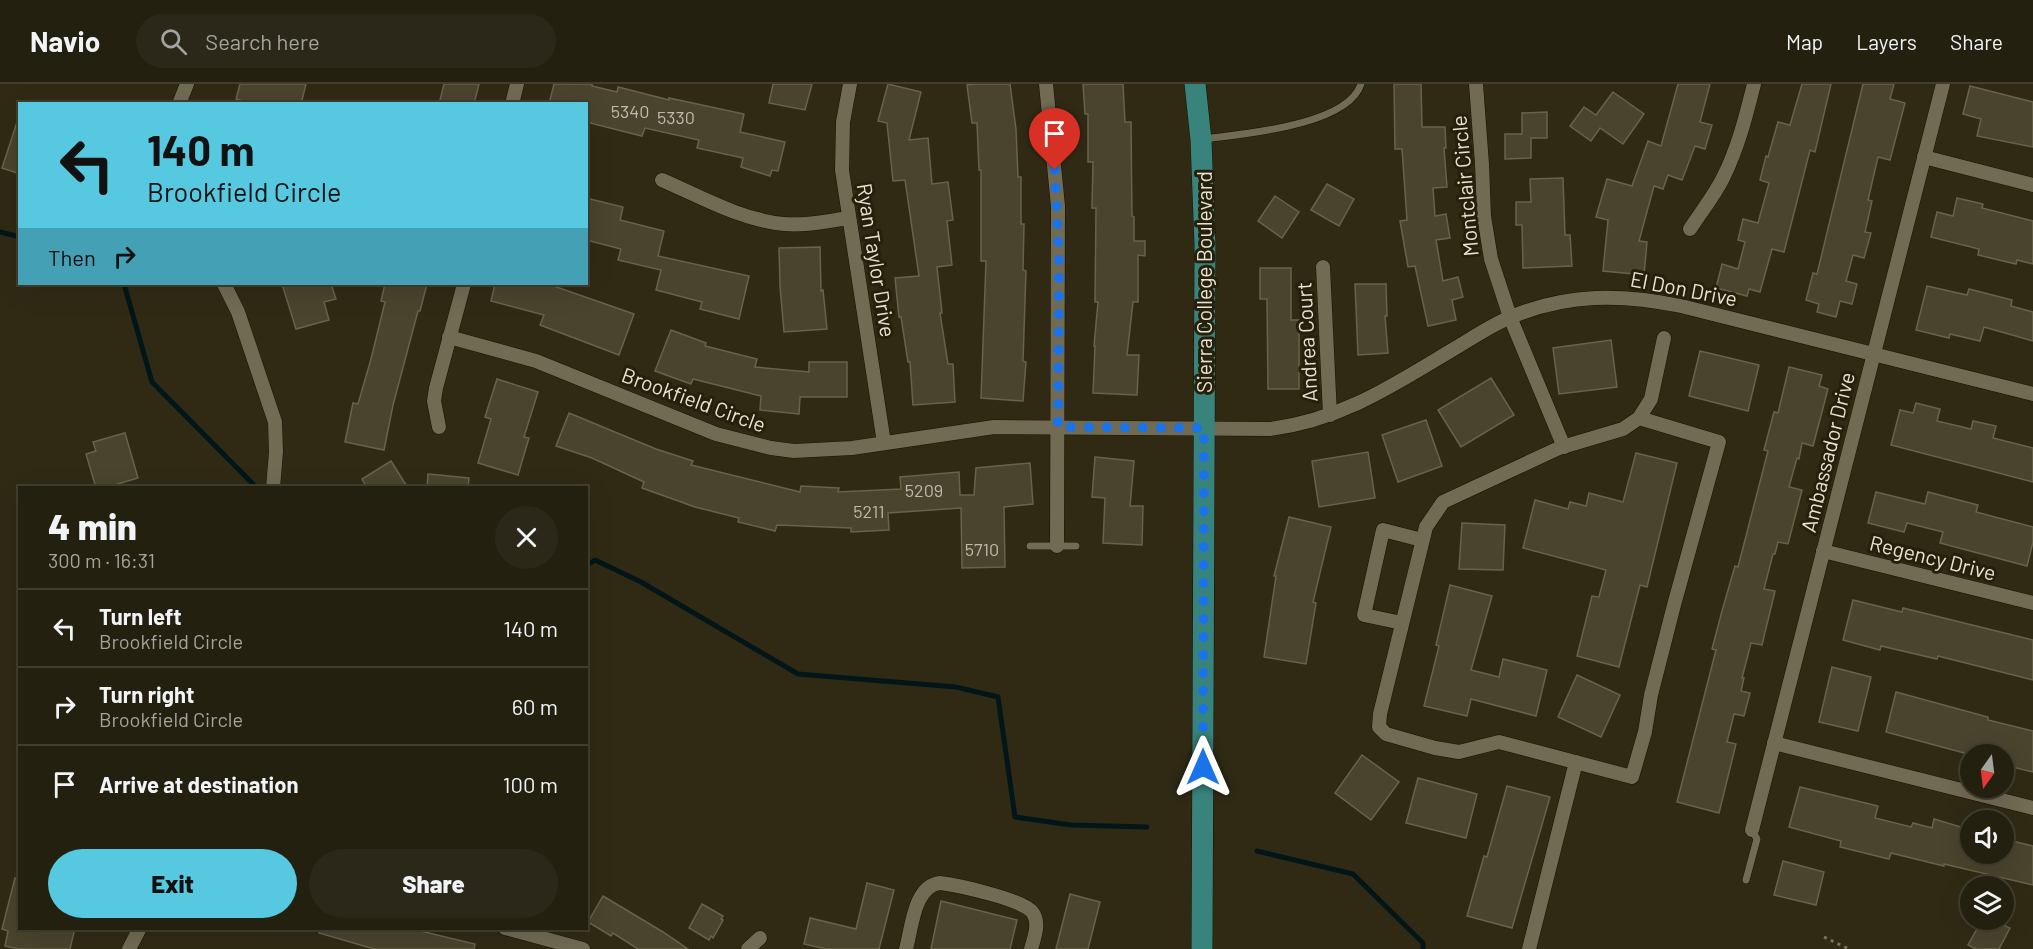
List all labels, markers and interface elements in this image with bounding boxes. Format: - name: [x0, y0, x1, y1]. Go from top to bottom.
- search box: [136, 14, 556, 68]
- text: Navio: [30, 24, 100, 58]
- icon: search: [157, 25, 190, 58]
- text: Search here: [205, 28, 320, 54]
- text: Map: [1786, 29, 1823, 54]
- text: Layers: [1856, 29, 1917, 54]
- text: Share: [1950, 29, 2003, 54]
- house number: 5340: [611, 100, 649, 122]
- house number: 5330: [657, 106, 695, 128]
- pin: [1029, 108, 1080, 170]
- street label: Montclair Circle: [1445, 114, 1483, 258]
- icon: arrive: [1038, 117, 1071, 150]
- text: 140 m: [147, 124, 255, 174]
- icon: left: [48, 126, 126, 204]
- street label: Sierra College Boulevard: [1191, 171, 1216, 393]
- text: Brookfield Circle: [147, 175, 341, 207]
- street label: Ryan Taylor Drive: [852, 181, 902, 339]
- icon: right: [108, 240, 141, 273]
- text: Then: [48, 244, 96, 270]
- street label: El Don Drive: [1628, 265, 1740, 311]
- street label: Andrea Court: [1290, 281, 1322, 403]
- street label: Brookfield Circle: [619, 361, 769, 437]
- street label: Ambassador Drive: [1795, 369, 1859, 535]
- house number: 5209: [905, 479, 943, 501]
- house number: 5211: [853, 500, 885, 522]
- text: 4 min: [48, 504, 137, 547]
- button: close: [495, 506, 558, 569]
- street label: Regency Drive: [1867, 529, 1999, 585]
- house number: 5710: [965, 538, 999, 560]
- text: 300 m · 16:31: [48, 548, 155, 572]
- text: Turn left: [99, 603, 182, 629]
- icon: left: [48, 612, 81, 645]
- text: 140 m: [503, 615, 558, 641]
- text: Brookfield Circle: [99, 629, 243, 653]
- text: Turn right: [99, 681, 194, 707]
- icon: right: [48, 690, 81, 723]
- text: 60 m: [512, 693, 558, 719]
- text: Brookfield Circle: [99, 707, 243, 731]
- position arrow: [1171, 735, 1235, 799]
- north arrow: [1960, 744, 2014, 798]
- map controls: [1960, 744, 2014, 930]
- icon: arrive: [48, 768, 81, 801]
- text: Arrive at destination: [99, 771, 298, 797]
- text: 100 m: [503, 771, 558, 797]
- button: sound: [1960, 810, 2014, 864]
- button: Exit: [48, 849, 297, 918]
- button: Share: [309, 849, 558, 918]
- button: layers: [1960, 876, 2014, 930]

